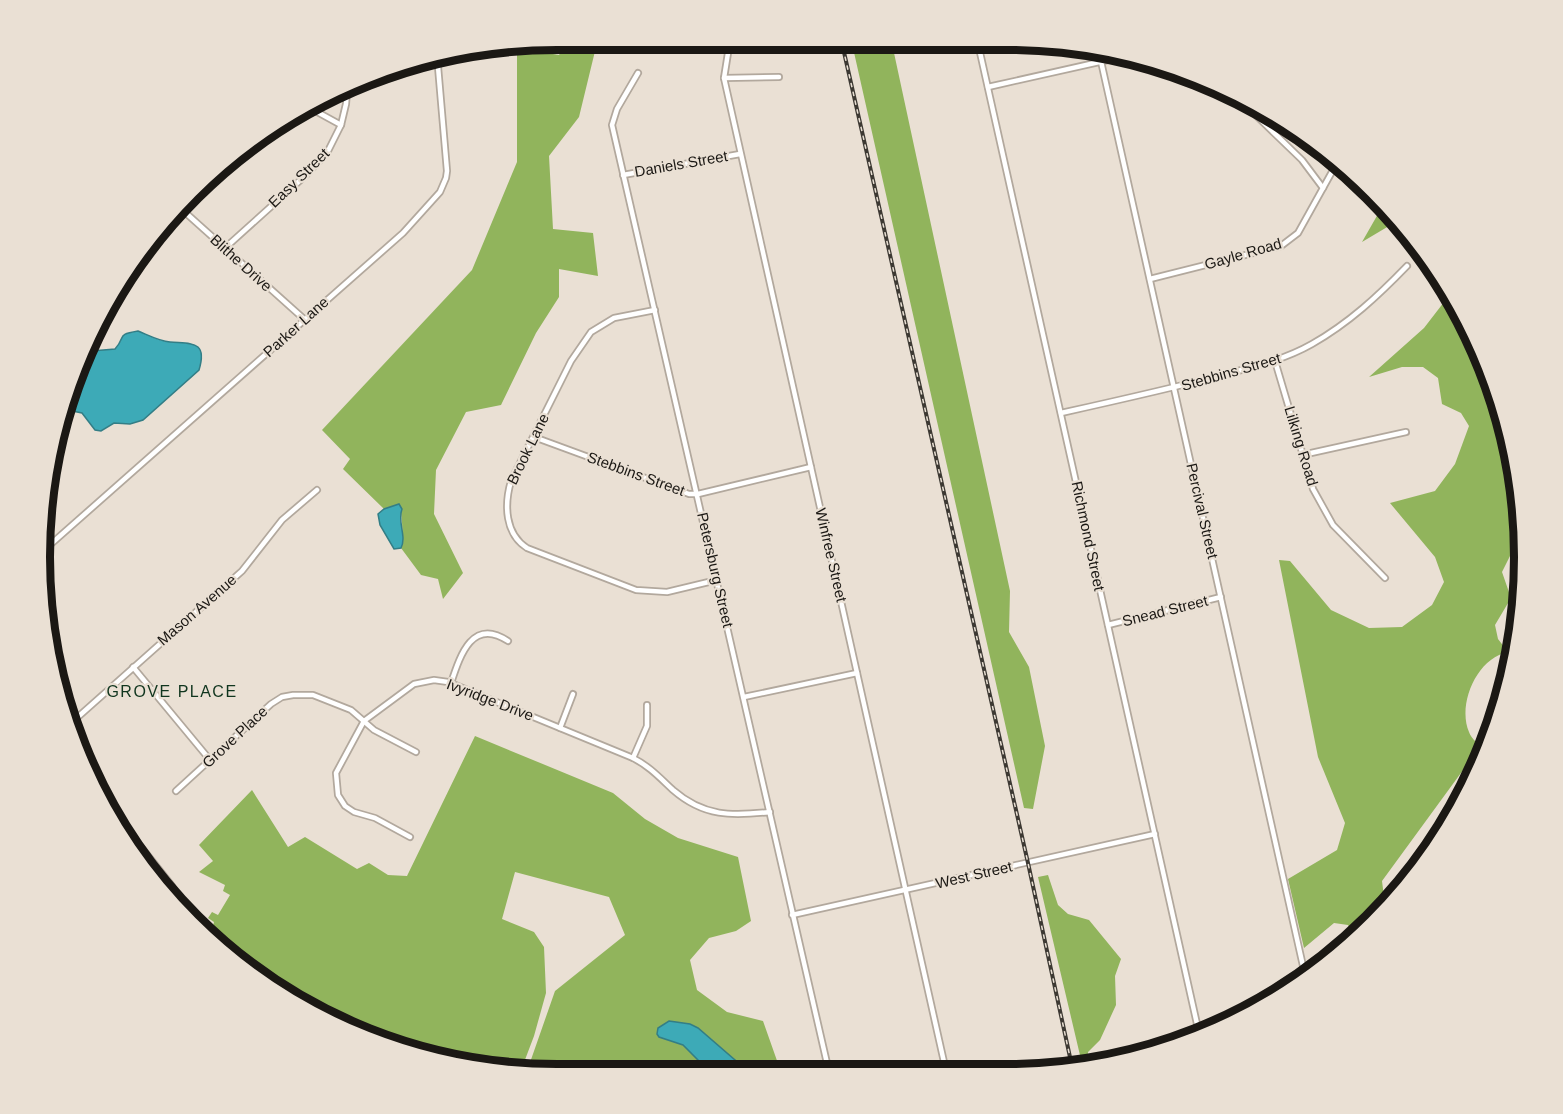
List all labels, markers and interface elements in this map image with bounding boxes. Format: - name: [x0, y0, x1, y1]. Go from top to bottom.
- street label: Easy Street: [265, 144, 333, 211]
- street label: Daniels Street: [633, 147, 730, 180]
- street label: Blithe Drive: [207, 231, 276, 295]
- street label: Gayle Road: [1202, 234, 1283, 273]
- street label: Parker Lane: [260, 293, 332, 360]
- street label: Stebbins Street: [1179, 349, 1283, 394]
- street label: Lilking Road: [1281, 404, 1322, 488]
- street label: Brook Lane: [503, 411, 552, 487]
- street label: Stebbins Street: [585, 448, 688, 499]
- street label: Percival Street: [1183, 461, 1222, 561]
- street label: Richmond Street: [1069, 479, 1109, 593]
- street label: Winfree Street: [812, 506, 851, 604]
- street label: Petersburg Street: [694, 511, 737, 630]
- street label: Mason Avenue: [154, 571, 240, 649]
- street label: Snead Street: [1120, 591, 1210, 629]
- street label: Ivyridge Drive: [444, 675, 536, 724]
- district label: GROVE PLACE: [106, 683, 238, 700]
- street label: Grove Place: [199, 702, 271, 771]
- street label: West Street: [934, 857, 1015, 892]

